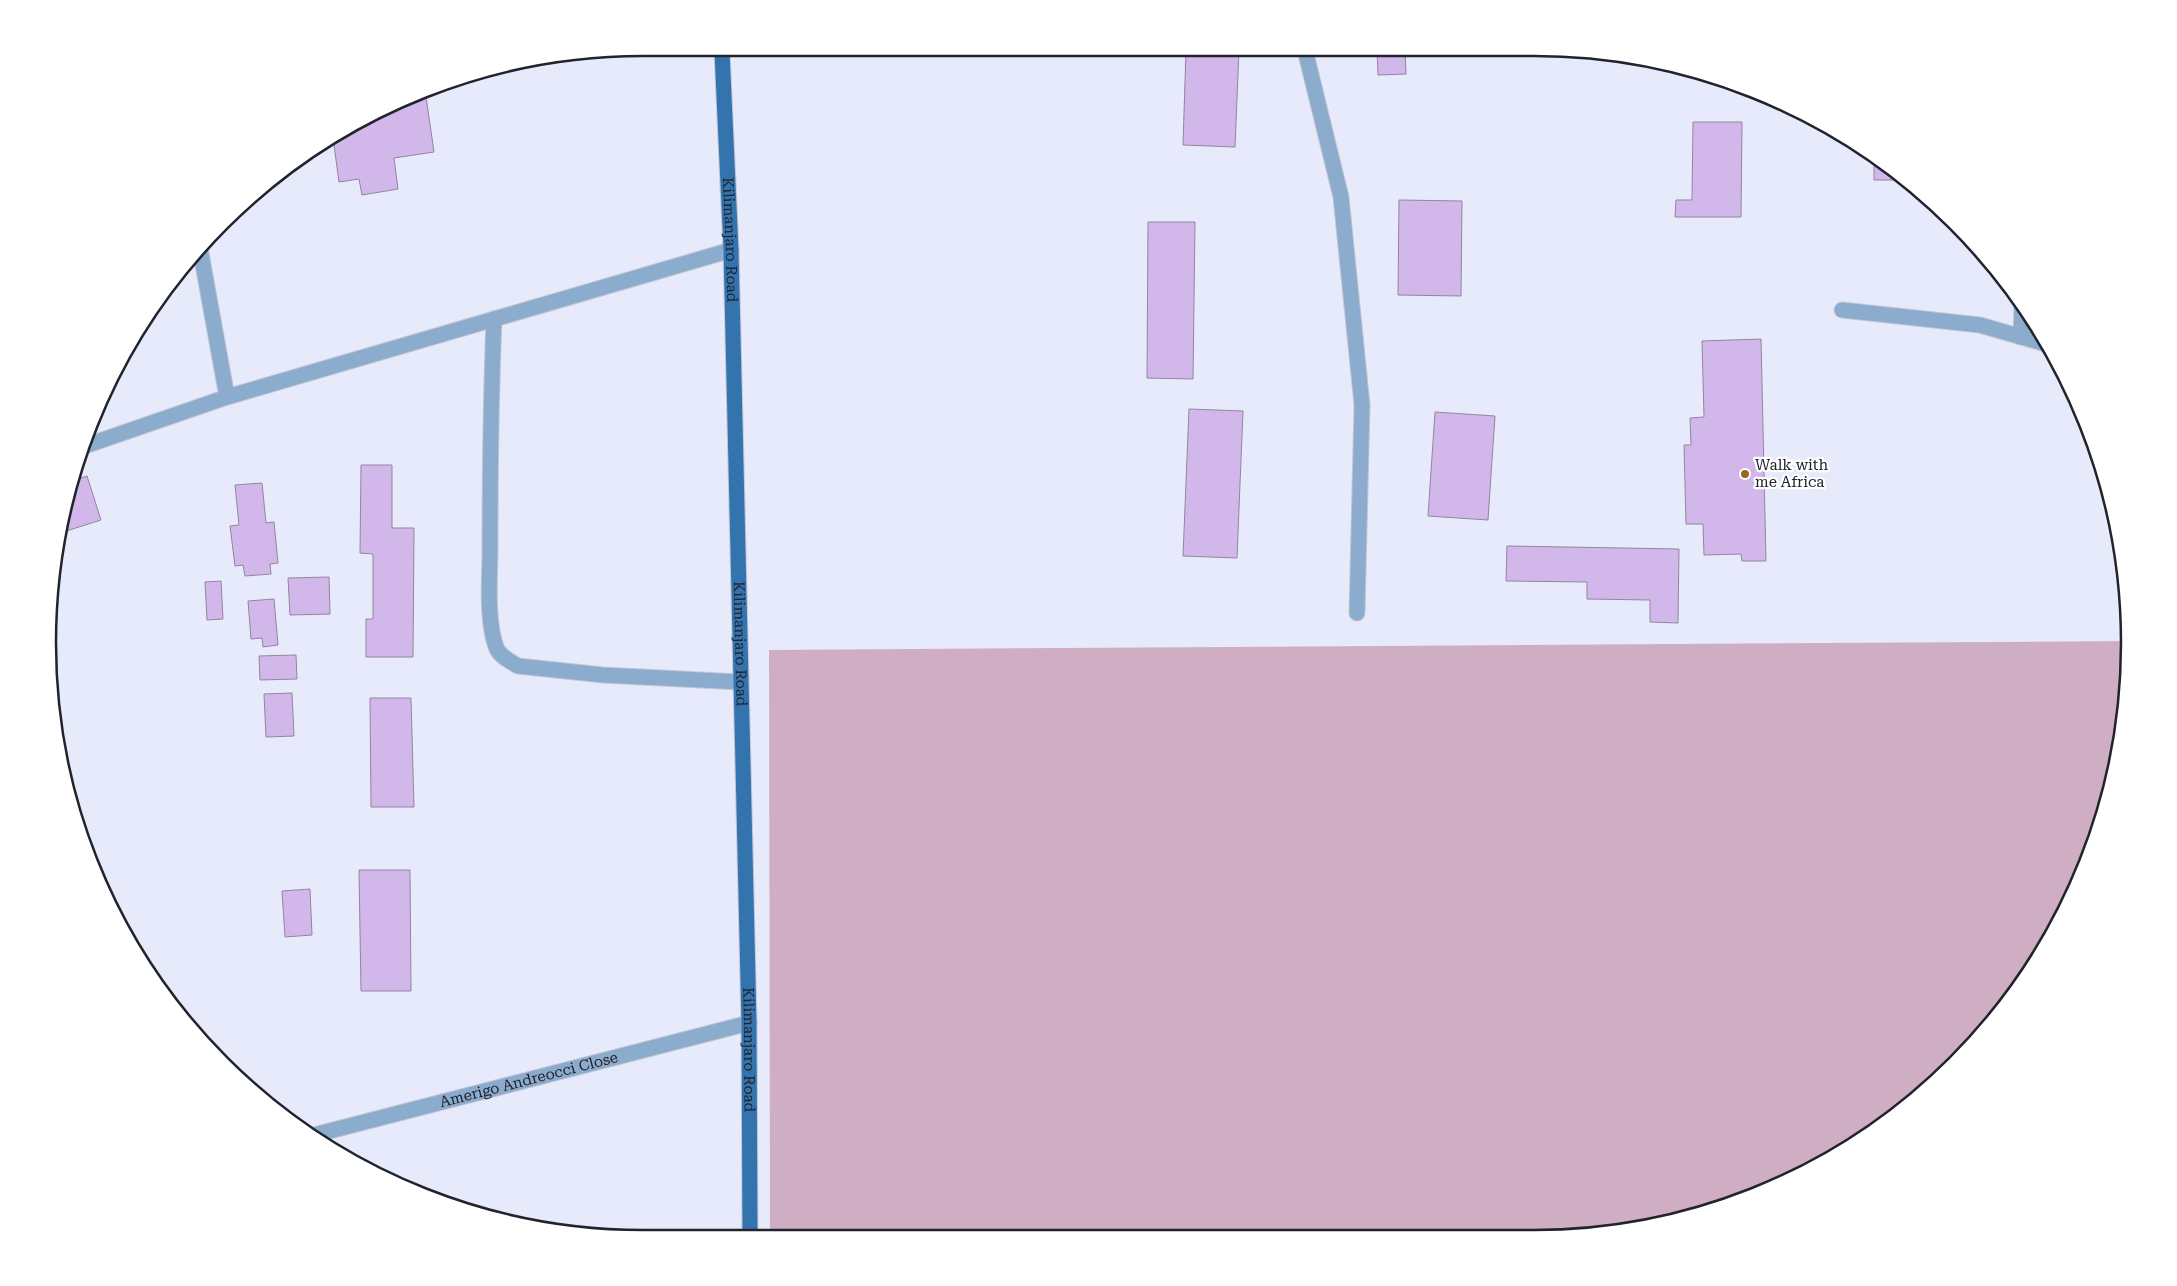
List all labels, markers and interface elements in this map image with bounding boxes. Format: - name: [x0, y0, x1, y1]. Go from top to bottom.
- street label: Kilimanjaro Road: [719, 177, 741, 303]
- place label: Walk with me Africa: [1755, 456, 1828, 491]
- marker: Walk with me Africa: [1739, 468, 1751, 480]
- street label: Kilimanjaro Road: [730, 581, 751, 707]
- street label: Kilimanjaro Road: [739, 987, 758, 1113]
- street label: Amerigo Andreocci Close: [438, 1048, 620, 1111]

